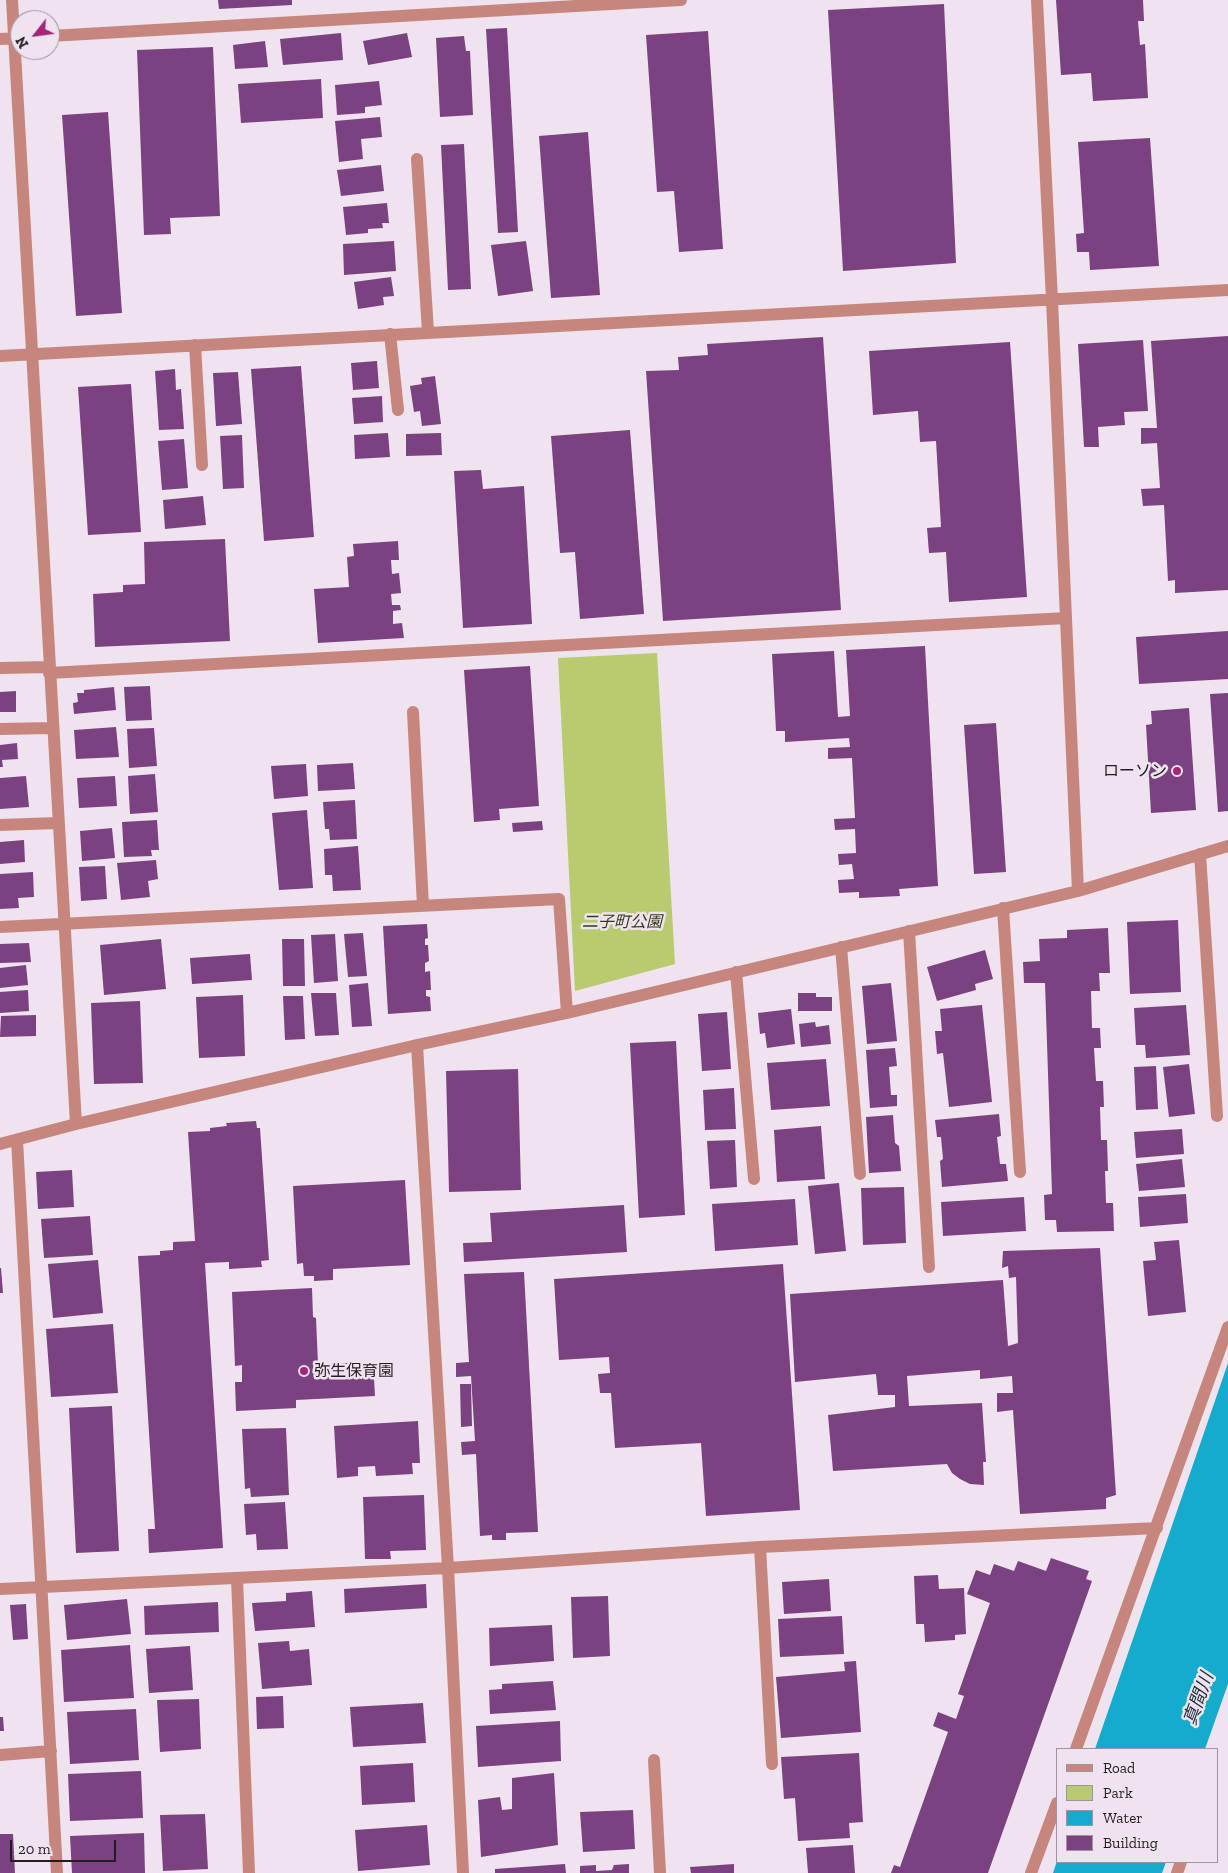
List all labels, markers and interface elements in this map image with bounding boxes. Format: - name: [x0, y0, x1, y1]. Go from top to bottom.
- north arrow: [10, 10, 60, 60]
- text: N: [12, 33, 32, 51]
- place label: ローソン: [1103, 761, 1167, 781]
- marker: ローソン: [1171, 765, 1183, 777]
- park label: 二子町公園: [582, 912, 662, 932]
- place label: 弥生保育園: [314, 1361, 394, 1381]
- marker: 弥生保育園: [298, 1365, 310, 1377]
- water label: 真間川: [1180, 1670, 1218, 1728]
- legend: [1056, 1748, 1218, 1863]
- text: Road: [1103, 1759, 1135, 1777]
- text: Park: [1103, 1784, 1133, 1802]
- text: Water: [1103, 1809, 1143, 1827]
- scale bar: [12, 1830, 119, 1862]
- text: Building: [1103, 1834, 1158, 1852]
- text: 20 m: [18, 1840, 51, 1858]

